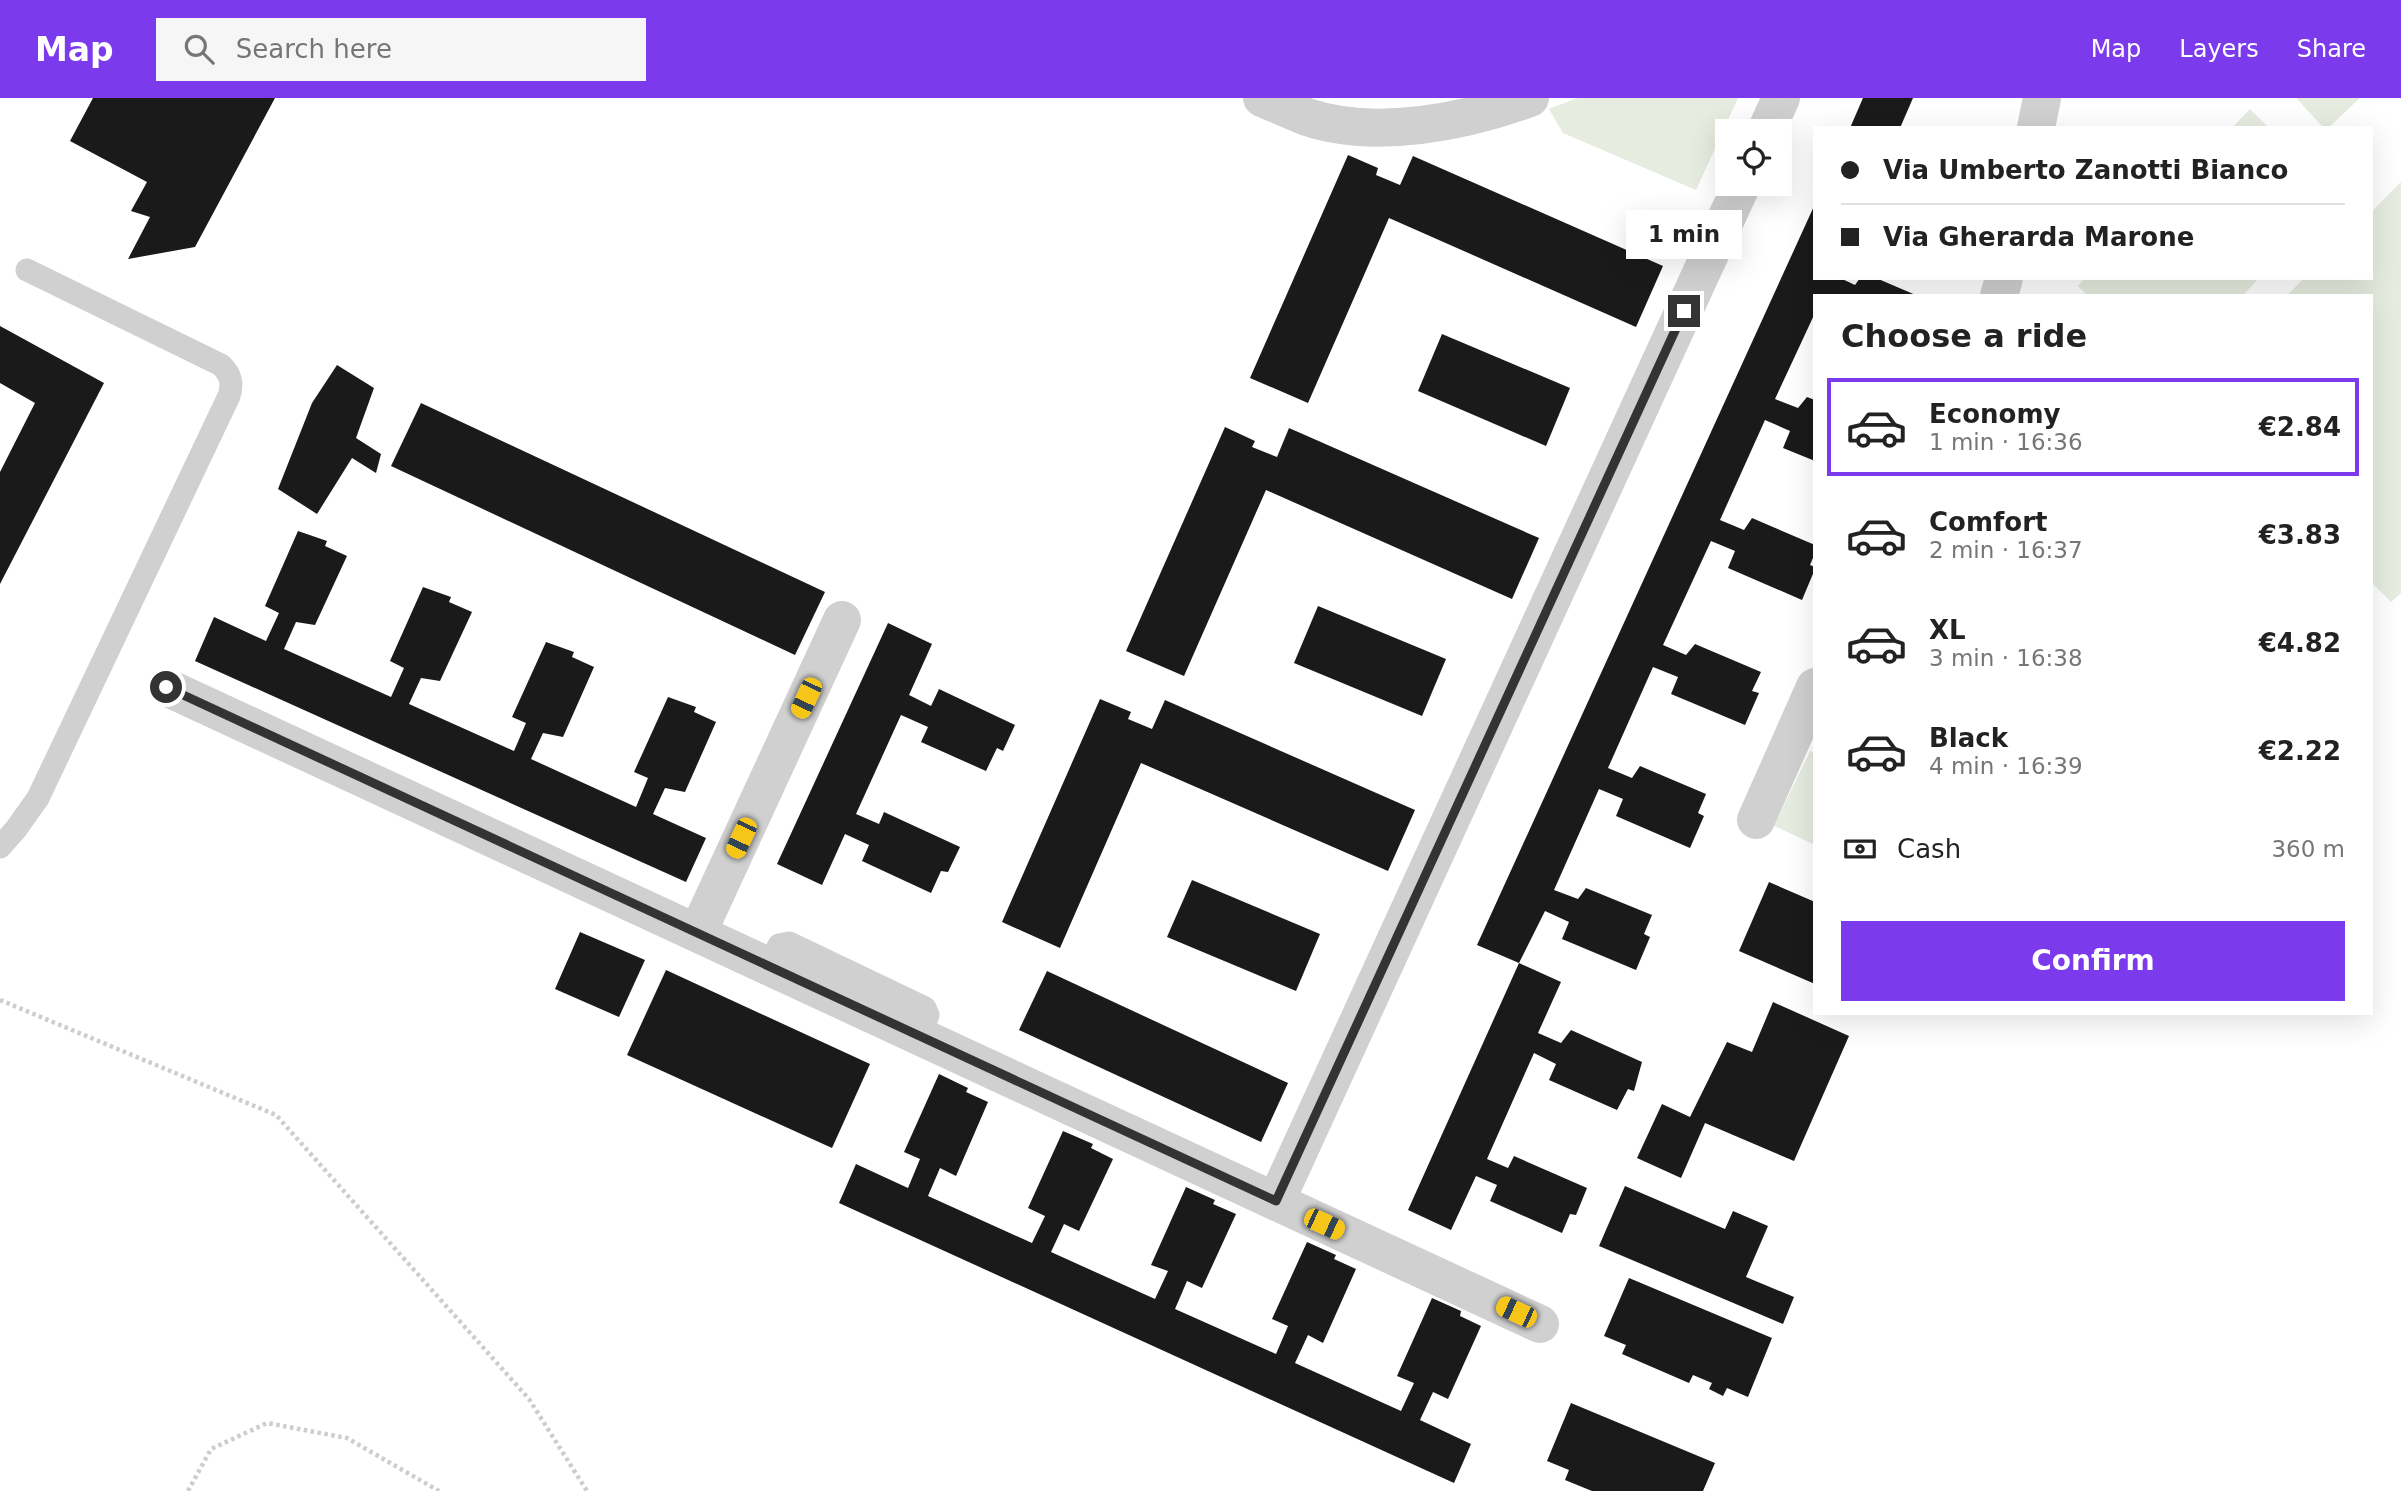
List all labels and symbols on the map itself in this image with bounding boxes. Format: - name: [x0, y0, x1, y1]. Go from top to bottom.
- callout: 1 min: [1626, 209, 1742, 258]
- route end: [1668, 295, 1700, 327]
- route start: [150, 671, 182, 703]
- car: [788, 675, 825, 721]
- car: [723, 815, 760, 861]
- car: [1301, 1206, 1348, 1242]
- car: [1493, 1294, 1540, 1330]

